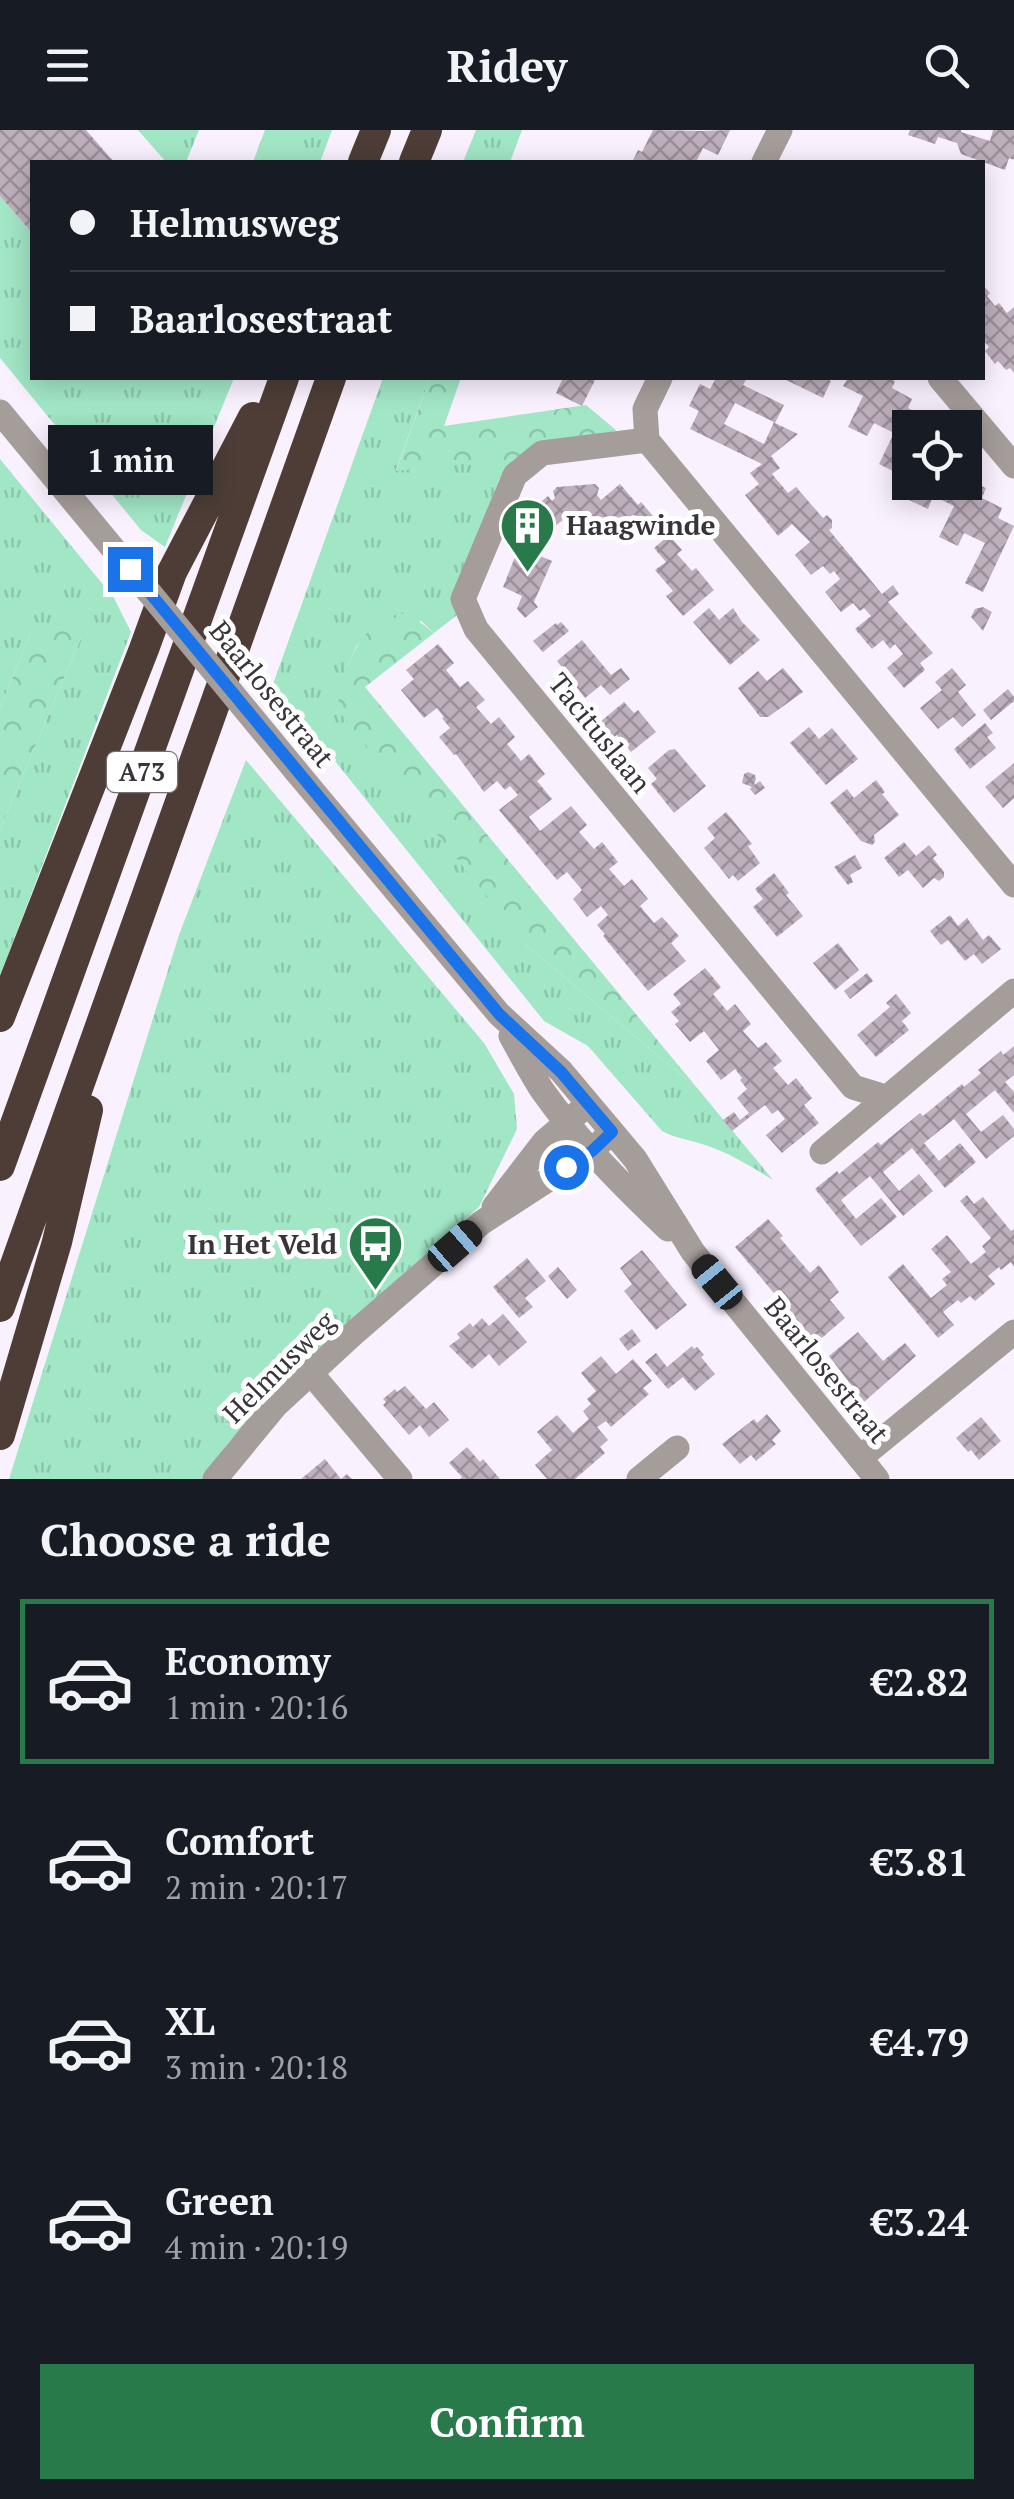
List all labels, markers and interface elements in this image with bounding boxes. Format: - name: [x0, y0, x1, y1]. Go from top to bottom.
- text: Ridey: [447, 35, 567, 95]
- icon: menu: [40, 38, 95, 93]
- icon: search: [919, 38, 974, 93]
- text: Helmusweg: [130, 198, 339, 248]
- text: Baarlosestraat: [130, 294, 392, 344]
- map controls: [892, 410, 982, 500]
- button: locate: [892, 410, 982, 500]
- callout: 1 min: [48, 424, 212, 494]
- text: 1 min: [87, 439, 174, 481]
- building icon: Haagwinde: [497, 495, 557, 574]
- place label: Haagwinde: [566, 506, 716, 543]
- route end: [108, 547, 153, 592]
- street label: Baarlosestraat: [202, 613, 343, 775]
- street label: Tacituslaan: [541, 665, 660, 801]
- road number: A73: [107, 752, 177, 792]
- route start: [544, 1145, 589, 1190]
- bus stop icon: In Het Veld: [346, 1214, 406, 1293]
- car: [423, 1215, 487, 1277]
- place label: In Het Veld: [187, 1225, 337, 1262]
- car: [686, 1249, 748, 1315]
- street label: Baarlosestraat: [757, 1289, 898, 1451]
- street label: Helmusweg: [215, 1302, 344, 1431]
- text: Choose a ride: [40, 1509, 331, 1569]
- text: Economy: [165, 1636, 331, 1686]
- icon: car: [45, 1637, 135, 1727]
- text: €2.82: [872, 1657, 969, 1707]
- text: 1 min · 20:16: [165, 1686, 348, 1728]
- text: Comfort: [165, 1816, 314, 1866]
- icon: car: [45, 1817, 135, 1907]
- text: €3.81: [872, 1837, 969, 1887]
- text: 2 min · 20:17: [165, 1866, 348, 1908]
- text: XL: [165, 1996, 215, 2046]
- icon: car: [45, 1997, 135, 2087]
- text: €4.79: [872, 2017, 969, 2067]
- text: 3 min · 20:18: [165, 2046, 348, 2088]
- text: Green: [165, 2176, 274, 2226]
- icon: car: [45, 2177, 135, 2267]
- text: €3.24: [872, 2197, 969, 2247]
- text: 4 min · 20:19: [165, 2226, 348, 2268]
- button: Confirm: [40, 2364, 974, 2479]

